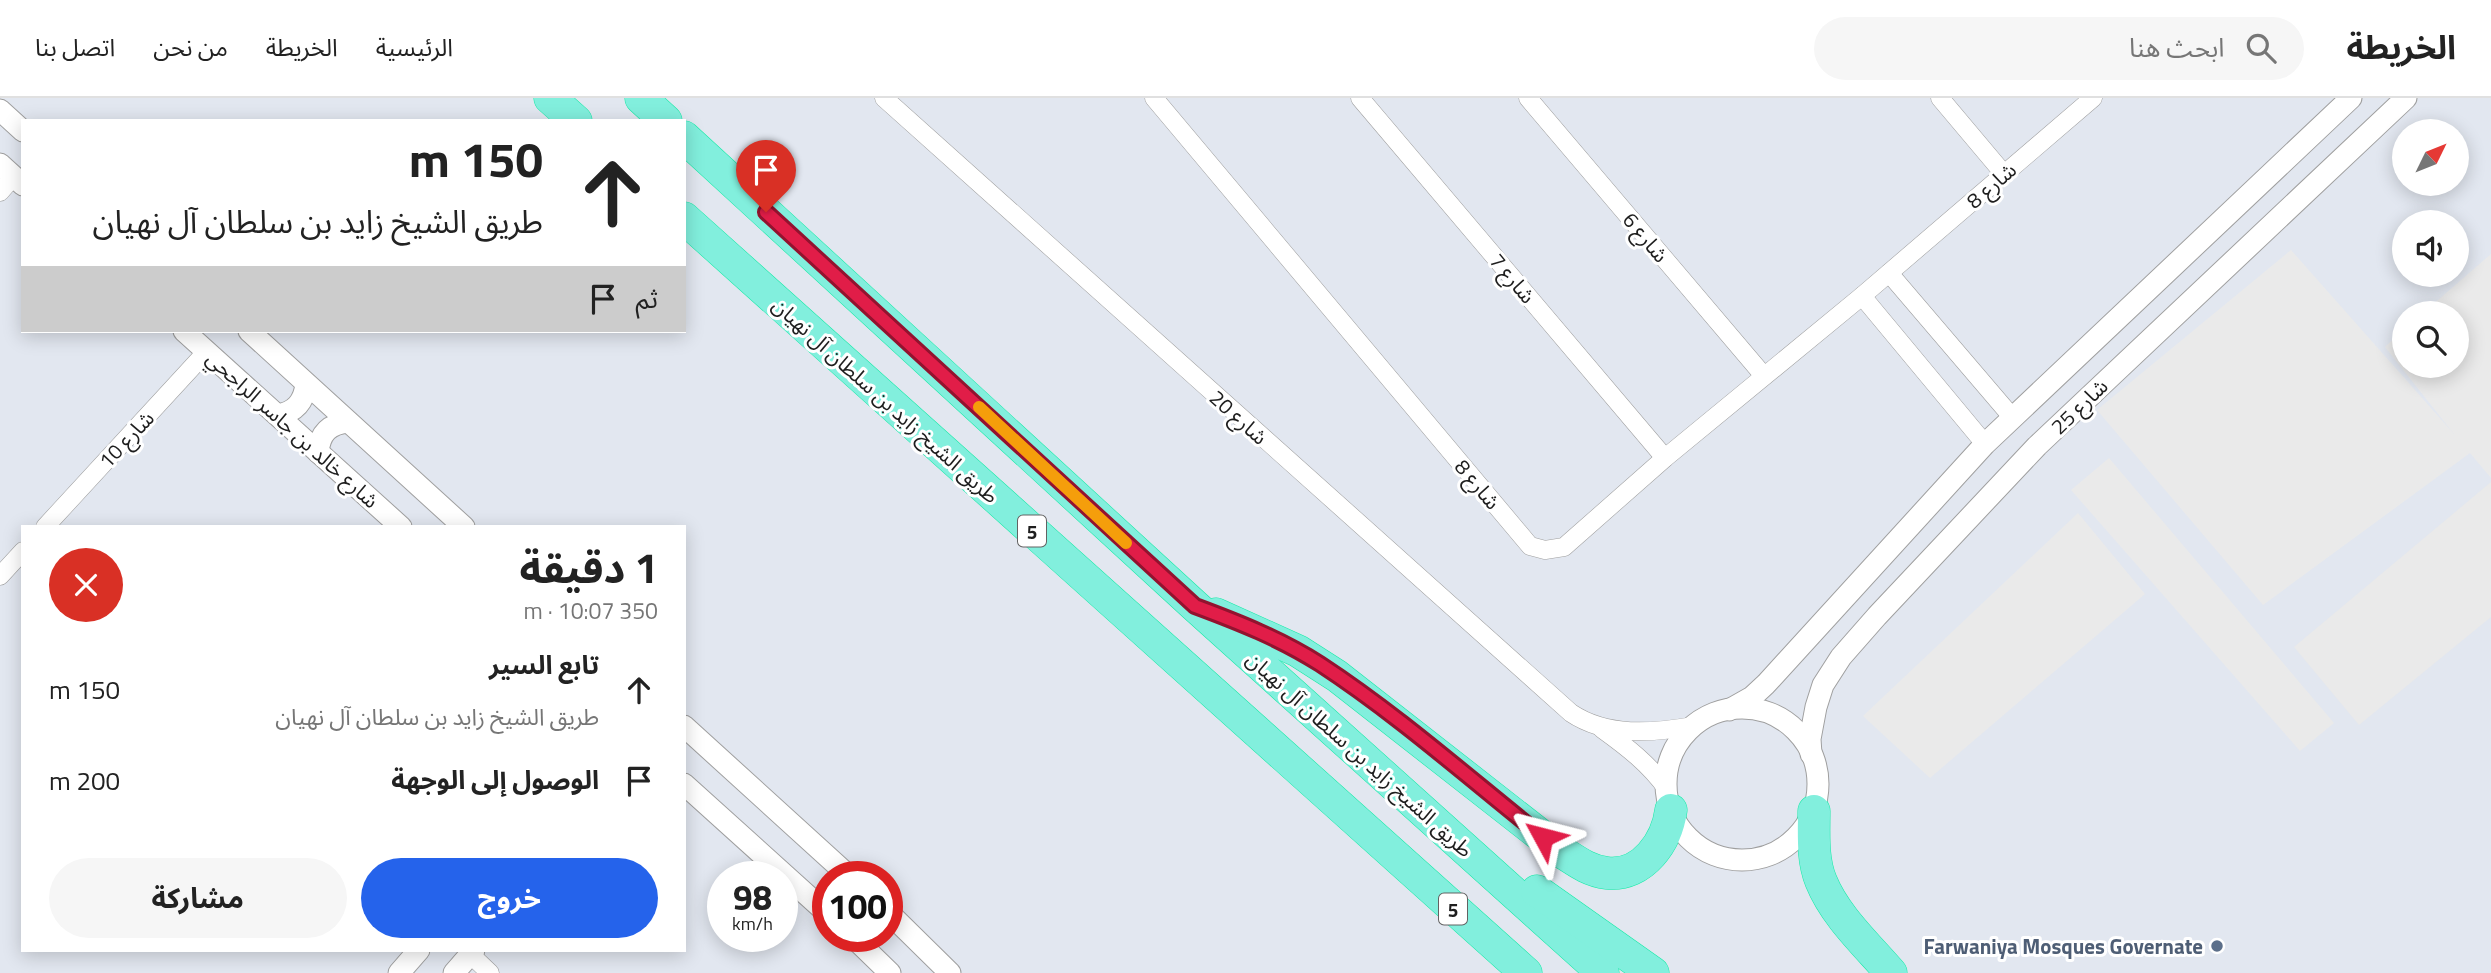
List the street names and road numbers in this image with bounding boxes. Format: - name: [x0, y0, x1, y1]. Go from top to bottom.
- street label: شارع 8: [1959, 154, 2023, 216]
- street label: شارع 6: [1615, 205, 1677, 269]
- street label: شارع 7: [1482, 246, 1544, 310]
- street label: طريق الشيخ زايد بن سلطان آل نهيان: [765, 289, 1007, 511]
- street label: شارع خالد بن جاسر الراجحي: [199, 342, 387, 516]
- street label: شارع 25: [2043, 370, 2115, 442]
- street label: شارع 20: [1203, 382, 1275, 452]
- street label: شارع 10: [91, 403, 161, 475]
- street label: شارع 8: [1447, 452, 1509, 516]
- road number: 5: [1018, 516, 1046, 546]
- street label: طريق الشيخ زايد بن سلطان آل نهيان: [1239, 643, 1481, 865]
- road number: 5: [1439, 894, 1467, 924]

